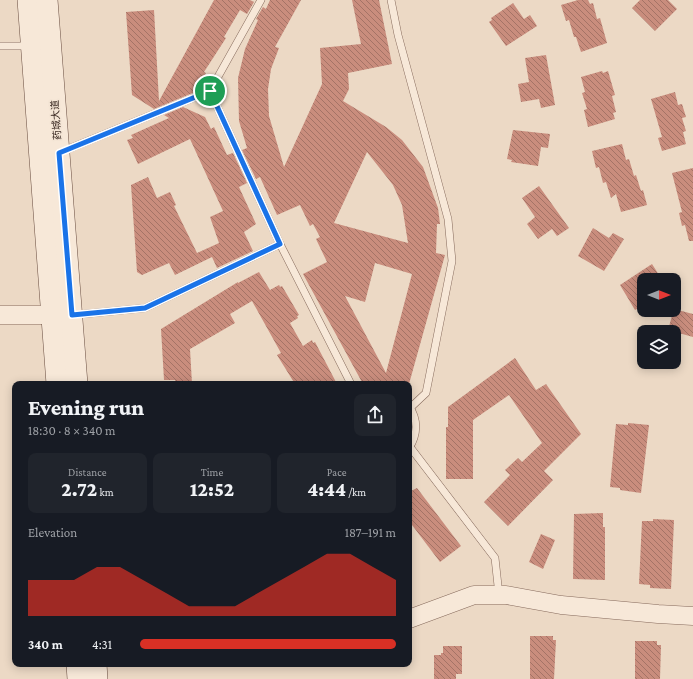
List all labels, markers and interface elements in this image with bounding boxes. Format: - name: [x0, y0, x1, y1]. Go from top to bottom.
- pin: [193, 74, 227, 108]
- icon: arrive: [199, 80, 221, 102]
- street label: 药城大道: [49, 100, 63, 140]
- north arrow: [637, 273, 681, 317]
- map controls: [637, 273, 681, 369]
- button: layers: [637, 325, 681, 369]
- button: share: [354, 394, 396, 436]
- text: Evening run: [28, 395, 144, 420]
- text: 18:30 · 8 × 340 m: [28, 423, 116, 438]
- text: Distance: [68, 466, 107, 478]
- text: Time: [201, 466, 223, 478]
- text: Pace: [327, 466, 347, 478]
- text: 2.72: [61, 478, 97, 500]
- text: 12:52: [190, 478, 234, 500]
- text: 4:44: [307, 478, 346, 500]
- text: km: [97, 486, 114, 498]
- text: /km: [346, 486, 366, 498]
- text: Elevation: [28, 525, 77, 540]
- text: 187–191 m: [345, 525, 396, 540]
- text: 340 m: [28, 637, 63, 652]
- text: 4:31: [92, 637, 112, 652]

